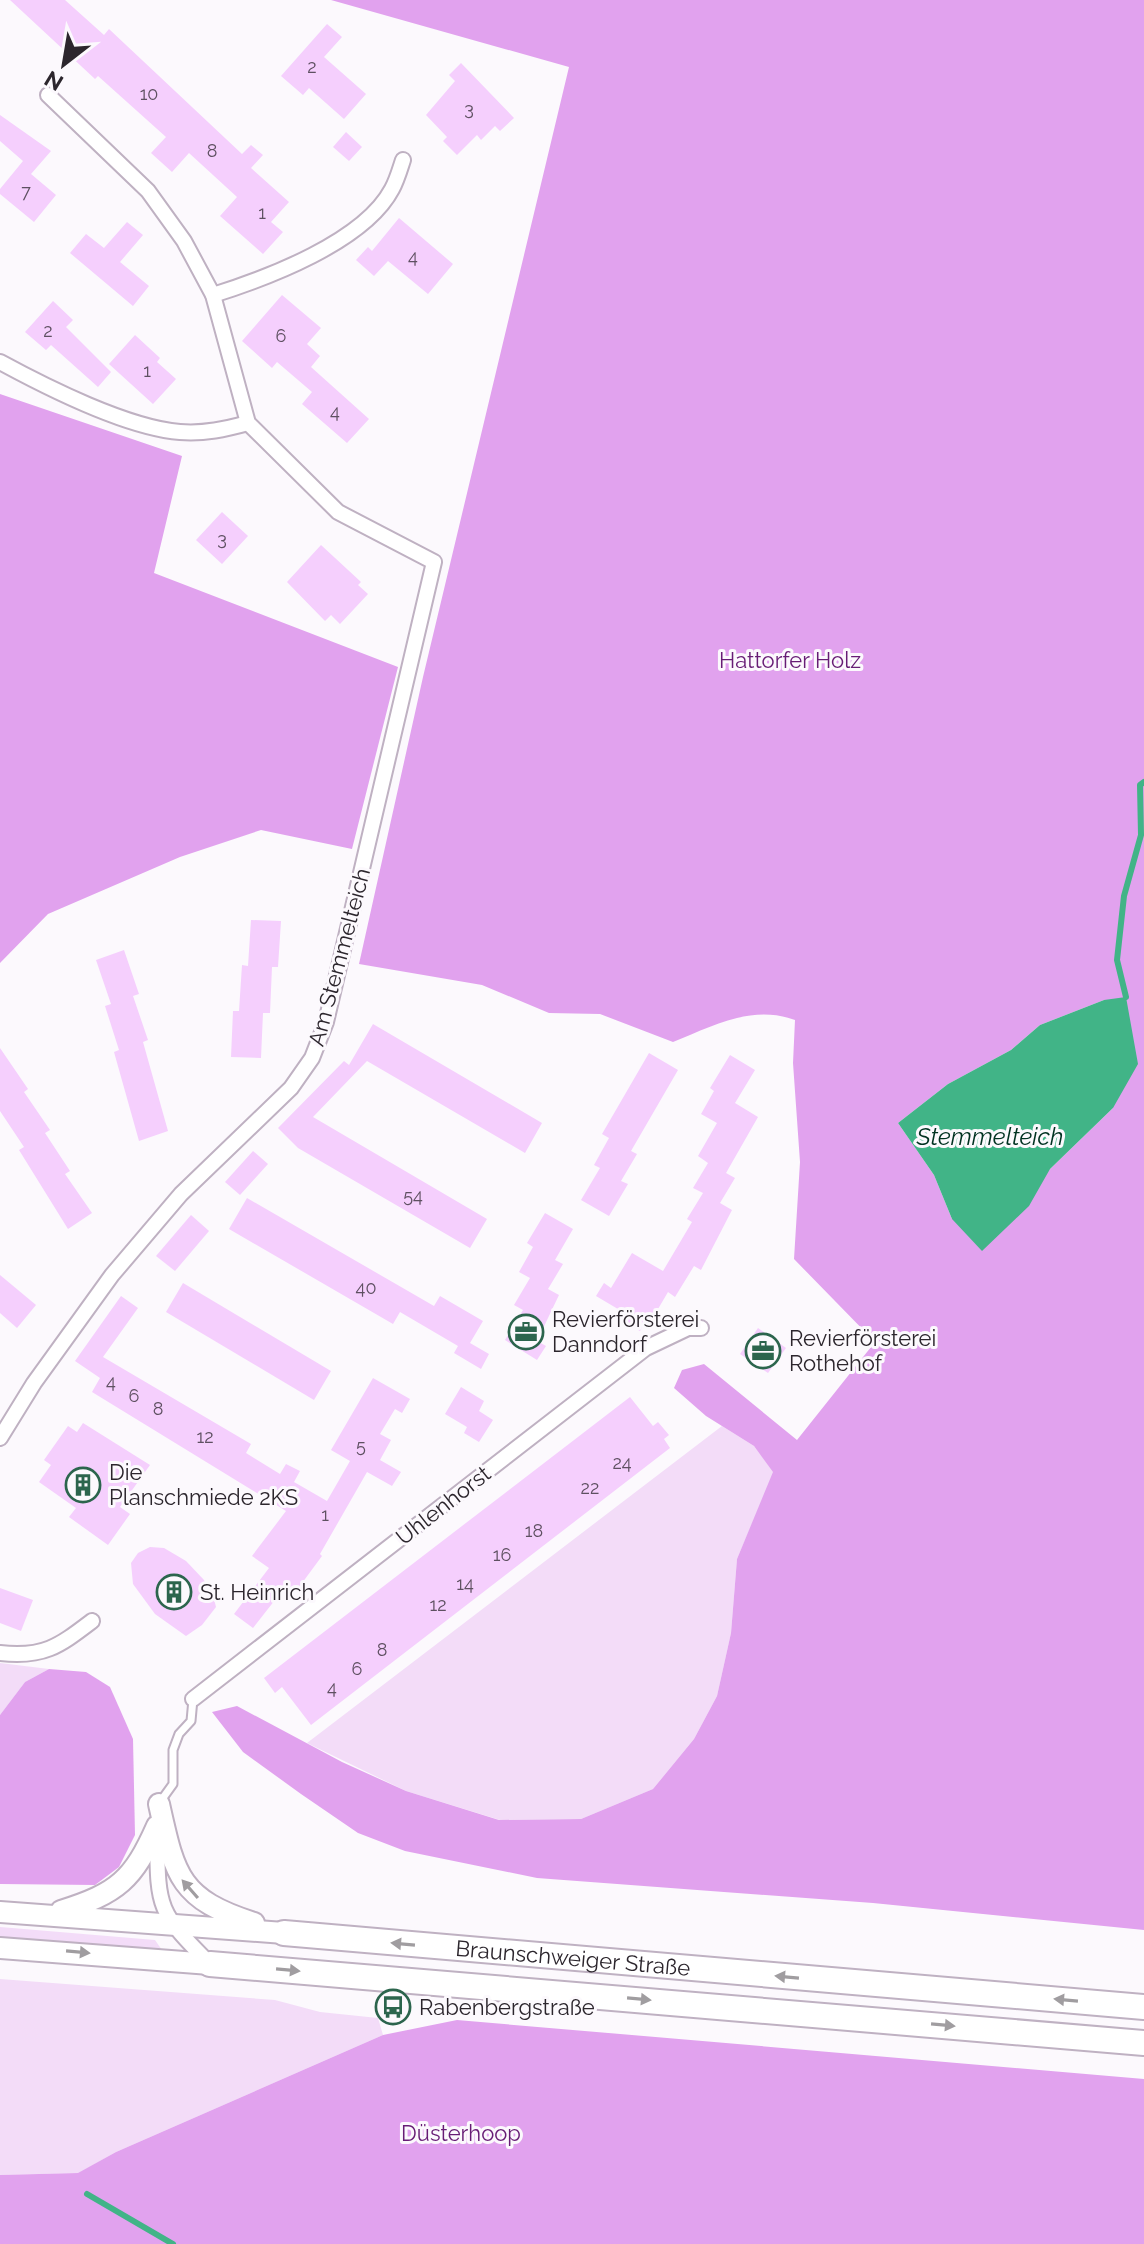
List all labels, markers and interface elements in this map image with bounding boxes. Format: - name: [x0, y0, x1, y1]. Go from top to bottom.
- north arrow: [24, 24, 104, 104]
- house number: 2: [307, 56, 317, 77]
- text: N: [40, 66, 68, 97]
- house number: 10: [140, 83, 158, 104]
- house number: 3: [464, 98, 474, 119]
- house number: 8: [207, 140, 217, 161]
- house number: 7: [21, 181, 31, 202]
- house number: 1: [258, 202, 266, 223]
- house number: 4: [408, 246, 418, 267]
- house number: 2: [43, 320, 53, 341]
- house number: 6: [276, 325, 287, 346]
- house number: 1: [143, 360, 151, 381]
- house number: 4: [330, 401, 340, 422]
- house number: 3: [217, 528, 227, 549]
- park label: Hattorfer Holz: [719, 647, 861, 673]
- street label: Am Stemmelteich: [303, 865, 375, 1049]
- water label: Stemmelteich: [916, 1122, 1063, 1151]
- house number: 54: [403, 1185, 423, 1206]
- house number: 40: [356, 1277, 376, 1298]
- place label: Revierförsterei Danndorf: [552, 1306, 699, 1357]
- office icon: Revierförsterei Danndorf: [507, 1313, 545, 1351]
- place label: Revierförsterei Rothehof: [789, 1325, 936, 1376]
- office icon: Revierförsterei Rothehof: [744, 1332, 782, 1370]
- house number: 4: [106, 1371, 116, 1392]
- house number: 6: [129, 1385, 140, 1406]
- house number: 8: [153, 1398, 163, 1419]
- house number: 12: [196, 1426, 214, 1447]
- house number: 5: [356, 1435, 366, 1456]
- house number: 24: [612, 1452, 632, 1473]
- place label: Die Planschmiede 2KS: [109, 1459, 298, 1510]
- street label: Uhlenhorst: [391, 1460, 496, 1550]
- building icon: Die Planschmiede 2KS: [64, 1466, 102, 1504]
- house number: 22: [581, 1477, 599, 1498]
- house number: 1: [321, 1504, 329, 1525]
- house number: 18: [525, 1520, 543, 1541]
- house number: 16: [493, 1544, 511, 1565]
- building icon: St. Heinrich: [155, 1573, 193, 1611]
- house number: 14: [456, 1573, 474, 1594]
- place label: St. Heinrich: [200, 1579, 314, 1605]
- house number: 12: [429, 1594, 447, 1615]
- house number: 8: [377, 1639, 387, 1660]
- house number: 6: [352, 1658, 363, 1679]
- house number: 4: [327, 1677, 337, 1698]
- one-way arrow: [182, 1879, 199, 1899]
- street label: Braunschweiger Straße: [455, 1935, 691, 1981]
- one-way arrow: [390, 1937, 415, 1950]
- one-way arrow: [66, 1946, 91, 1959]
- one-way arrow: [276, 1964, 301, 1977]
- one-way arrow: [774, 1970, 799, 1983]
- bus stop icon: Rabenbergstraße: [374, 1988, 412, 2026]
- one-way arrow: [627, 1993, 652, 2006]
- one-way arrow: [1053, 1993, 1078, 2006]
- place label: Rabenbergstraße: [419, 1994, 595, 2020]
- one-way arrow: [931, 2019, 956, 2032]
- park label: Düsterhoop: [401, 2120, 521, 2146]

